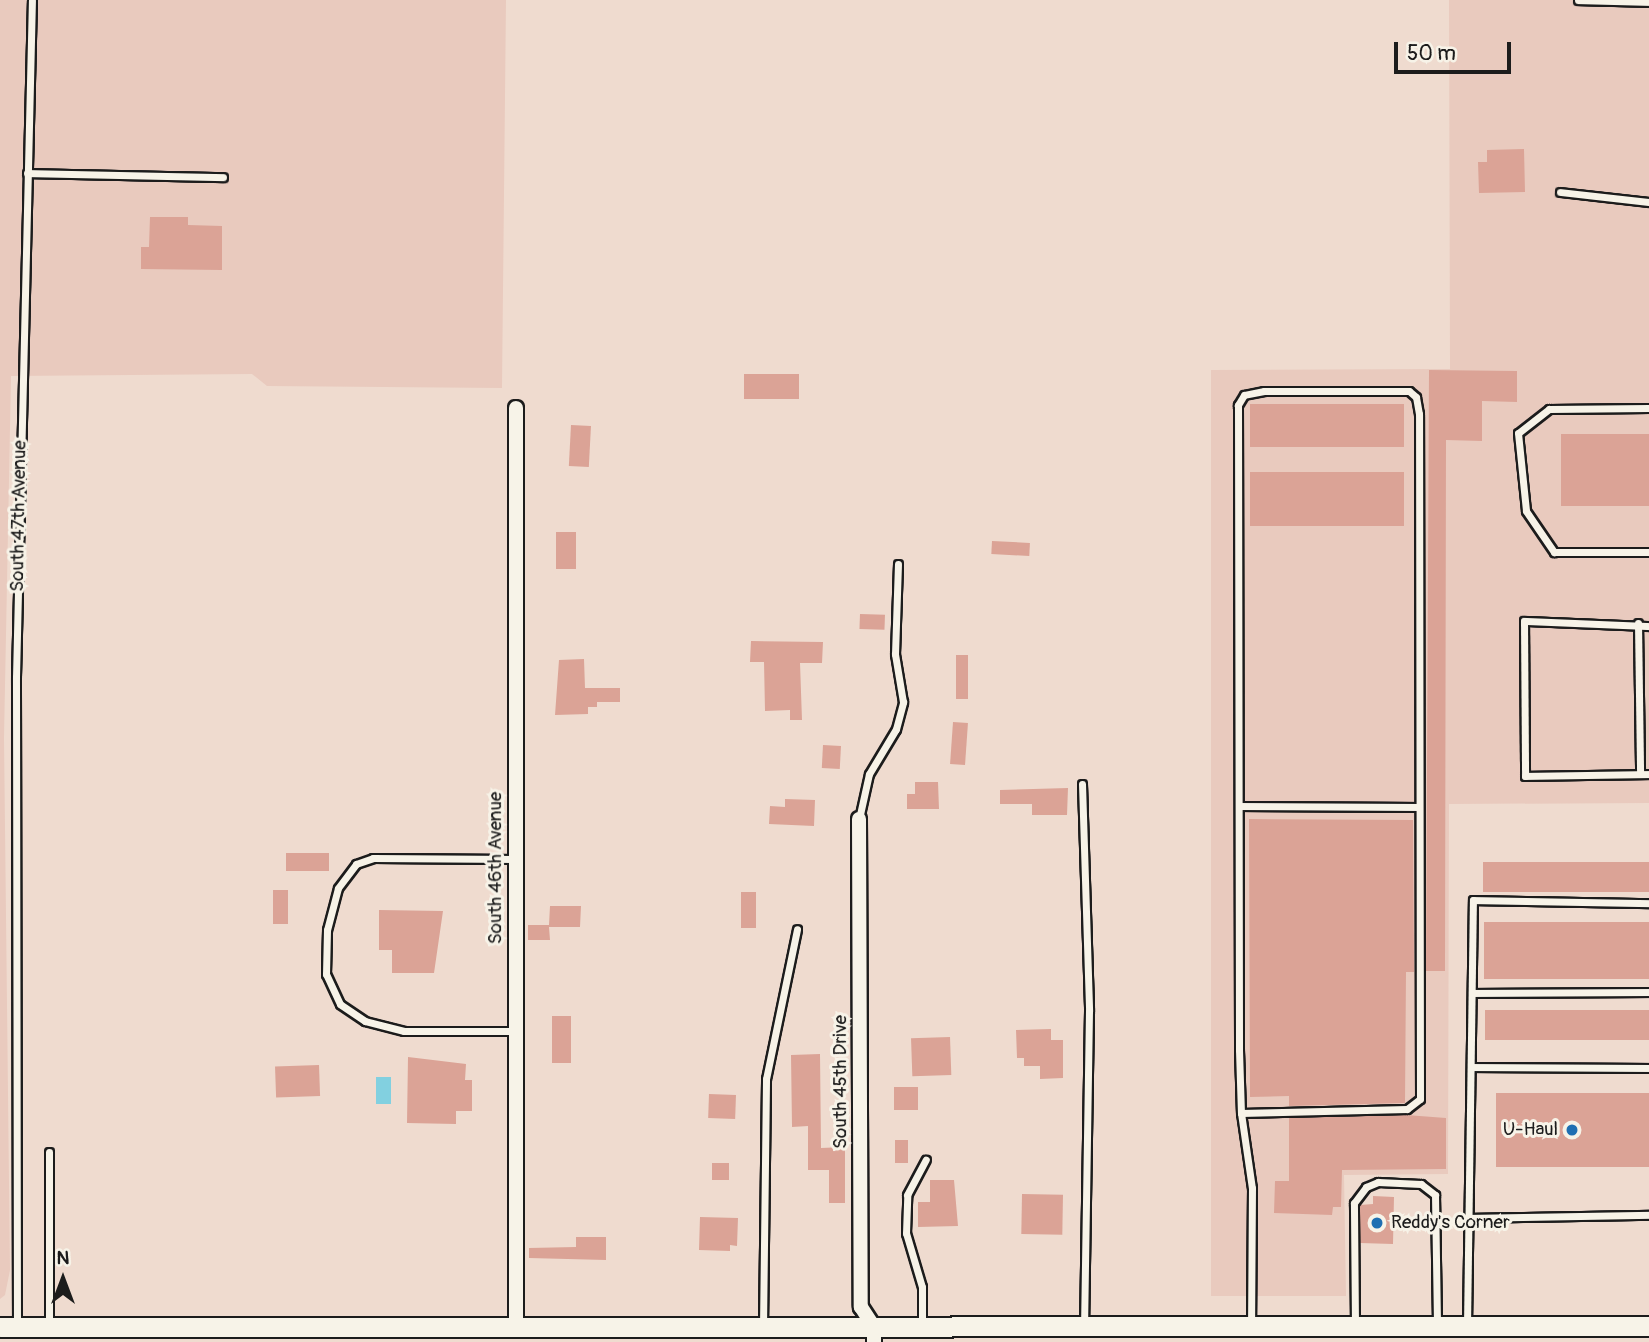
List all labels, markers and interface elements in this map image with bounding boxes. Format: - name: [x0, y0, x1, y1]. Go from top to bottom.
- scale bar: [1397, 28, 1514, 72]
- text: 50 m: [1407, 40, 1456, 67]
- street label: South 47th Avenue: [6, 440, 32, 592]
- street label: South 46th Avenue: [485, 792, 507, 944]
- street label: South 45th Drive: [830, 1015, 852, 1149]
- place label: U-Haul: [1503, 1119, 1558, 1141]
- marker: U-Haul: [1564, 1122, 1580, 1138]
- place label: Reddy's Corner: [1391, 1212, 1510, 1234]
- marker: Reddy's Corner: [1369, 1215, 1385, 1231]
- north arrow: [28, 1244, 98, 1314]
- text: N: [57, 1246, 69, 1270]

